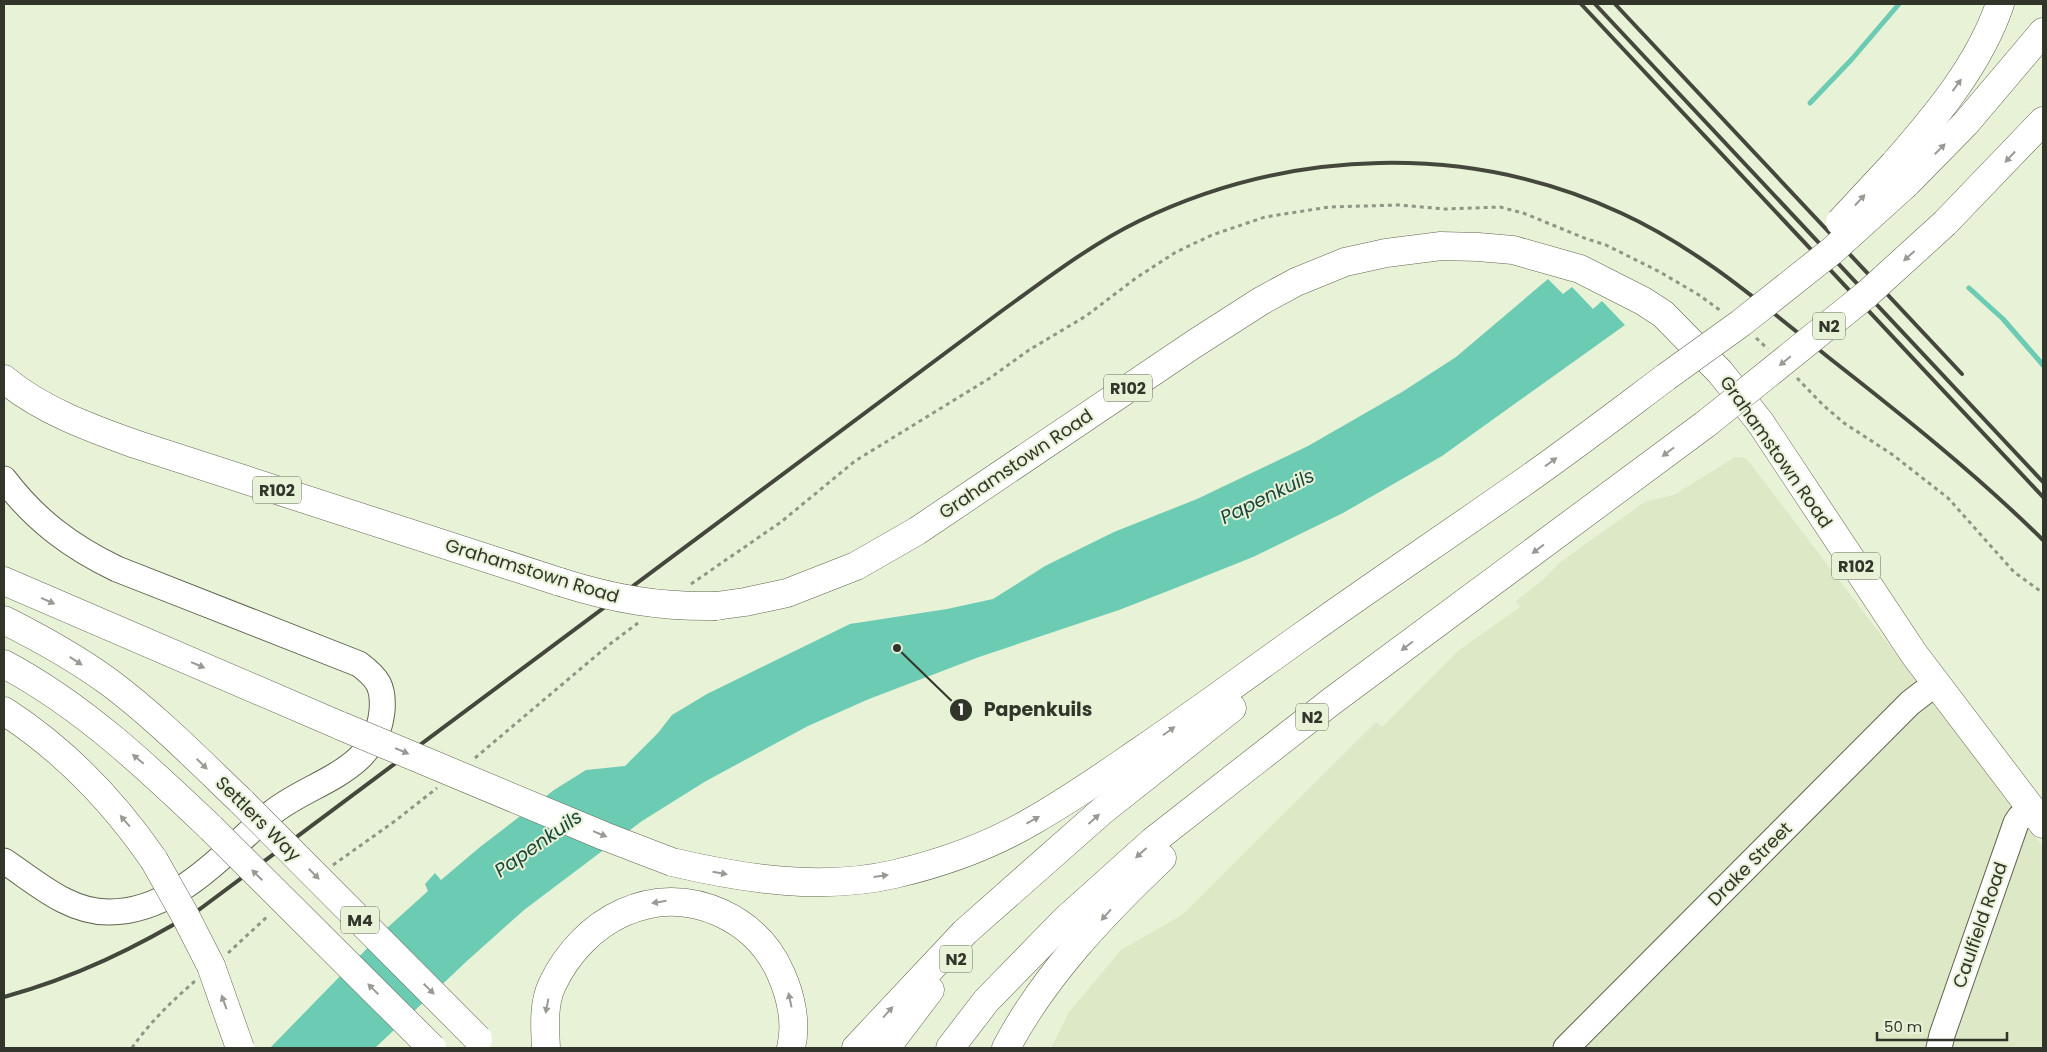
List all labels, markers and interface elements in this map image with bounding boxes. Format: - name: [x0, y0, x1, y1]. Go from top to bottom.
- one-way arrow: [1952, 78, 1962, 92]
- one-way arrow: [1934, 143, 1946, 155]
- one-way arrow: [2004, 151, 2016, 163]
- one-way arrow: [1854, 195, 1866, 207]
- one-way arrow: [1904, 250, 1916, 262]
- road number: N2: [1813, 312, 1845, 340]
- one-way arrow: [1779, 355, 1792, 366]
- street label: Grahamstown Road: [1714, 371, 1838, 533]
- road number: R102: [1104, 374, 1152, 402]
- street label: Grahamstown Road: [934, 403, 1098, 524]
- one-way arrow: [1661, 447, 1675, 457]
- one-way arrow: [1544, 457, 1558, 467]
- water label: Papenkuils: [1216, 462, 1319, 531]
- road number: R102: [253, 476, 301, 504]
- street label: Grahamstown Road: [442, 532, 622, 609]
- one-way arrow: [1531, 544, 1545, 554]
- road number: R102: [1832, 552, 1880, 580]
- one-way arrow: [41, 597, 55, 605]
- one-way arrow: [1401, 640, 1414, 651]
- one-way arrow: [70, 656, 83, 666]
- one-way arrow: [191, 661, 205, 669]
- callout: Papenkuils: [949, 693, 1102, 727]
- text: Papenkuils: [984, 696, 1092, 723]
- text: 1: [958, 699, 964, 720]
- road number: N2: [1296, 704, 1328, 730]
- one-way arrow: [1162, 726, 1176, 736]
- one-way arrow: [395, 748, 409, 756]
- one-way arrow: [131, 753, 144, 764]
- one-way arrow: [196, 758, 208, 770]
- street label: Settlers Way: [210, 770, 307, 867]
- water label: Papenkuils: [489, 803, 588, 884]
- one-way arrow: [1087, 813, 1099, 825]
- one-way arrow: [119, 815, 130, 828]
- one-way arrow: [1027, 816, 1040, 825]
- street label: Drake Street: [1702, 816, 1797, 911]
- one-way arrow: [593, 830, 608, 838]
- one-way arrow: [1134, 847, 1147, 858]
- street label: Caulfield Road: [1946, 858, 2013, 991]
- one-way arrow: [308, 868, 320, 880]
- one-way arrow: [252, 869, 264, 881]
- one-way arrow: [712, 869, 728, 877]
- one-way arrow: [874, 872, 890, 880]
- one-way arrow: [650, 899, 666, 907]
- road number: M4: [341, 906, 379, 934]
- one-way arrow: [1100, 908, 1112, 920]
- road number: N2: [940, 946, 972, 972]
- one-way arrow: [367, 983, 379, 995]
- one-way arrow: [422, 983, 434, 995]
- one-way arrow: [785, 992, 793, 1008]
- one-way arrow: [220, 994, 228, 1009]
- one-way arrow: [543, 999, 551, 1015]
- one-way arrow: [883, 1005, 894, 1018]
- scale bar: [1877, 1010, 2007, 1042]
- text: 50 m: [1884, 1016, 1922, 1037]

